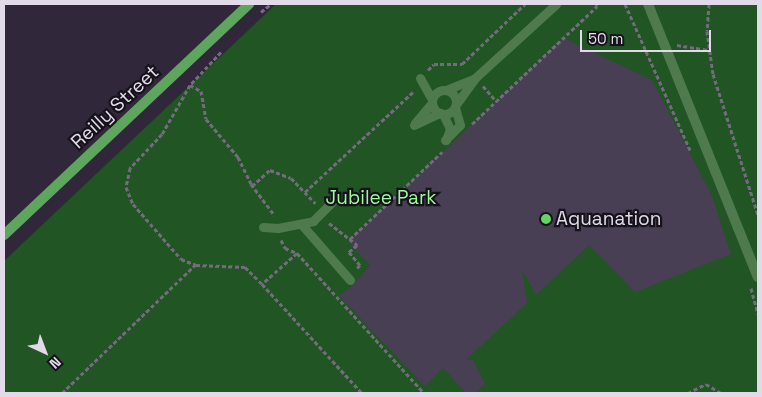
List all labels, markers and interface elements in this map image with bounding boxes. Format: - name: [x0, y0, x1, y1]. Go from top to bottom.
- scale bar: [582, 20, 713, 52]
- text: 50 m: [588, 29, 623, 48]
- street label: Reilly Street: [66, 61, 164, 153]
- park label: Jubilee Park: [326, 187, 436, 209]
- place label: Aquanation: [556, 208, 662, 230]
- marker: Aquanation: [540, 213, 552, 225]
- north arrow: [20, 327, 70, 377]
- text: N: [46, 353, 65, 373]

